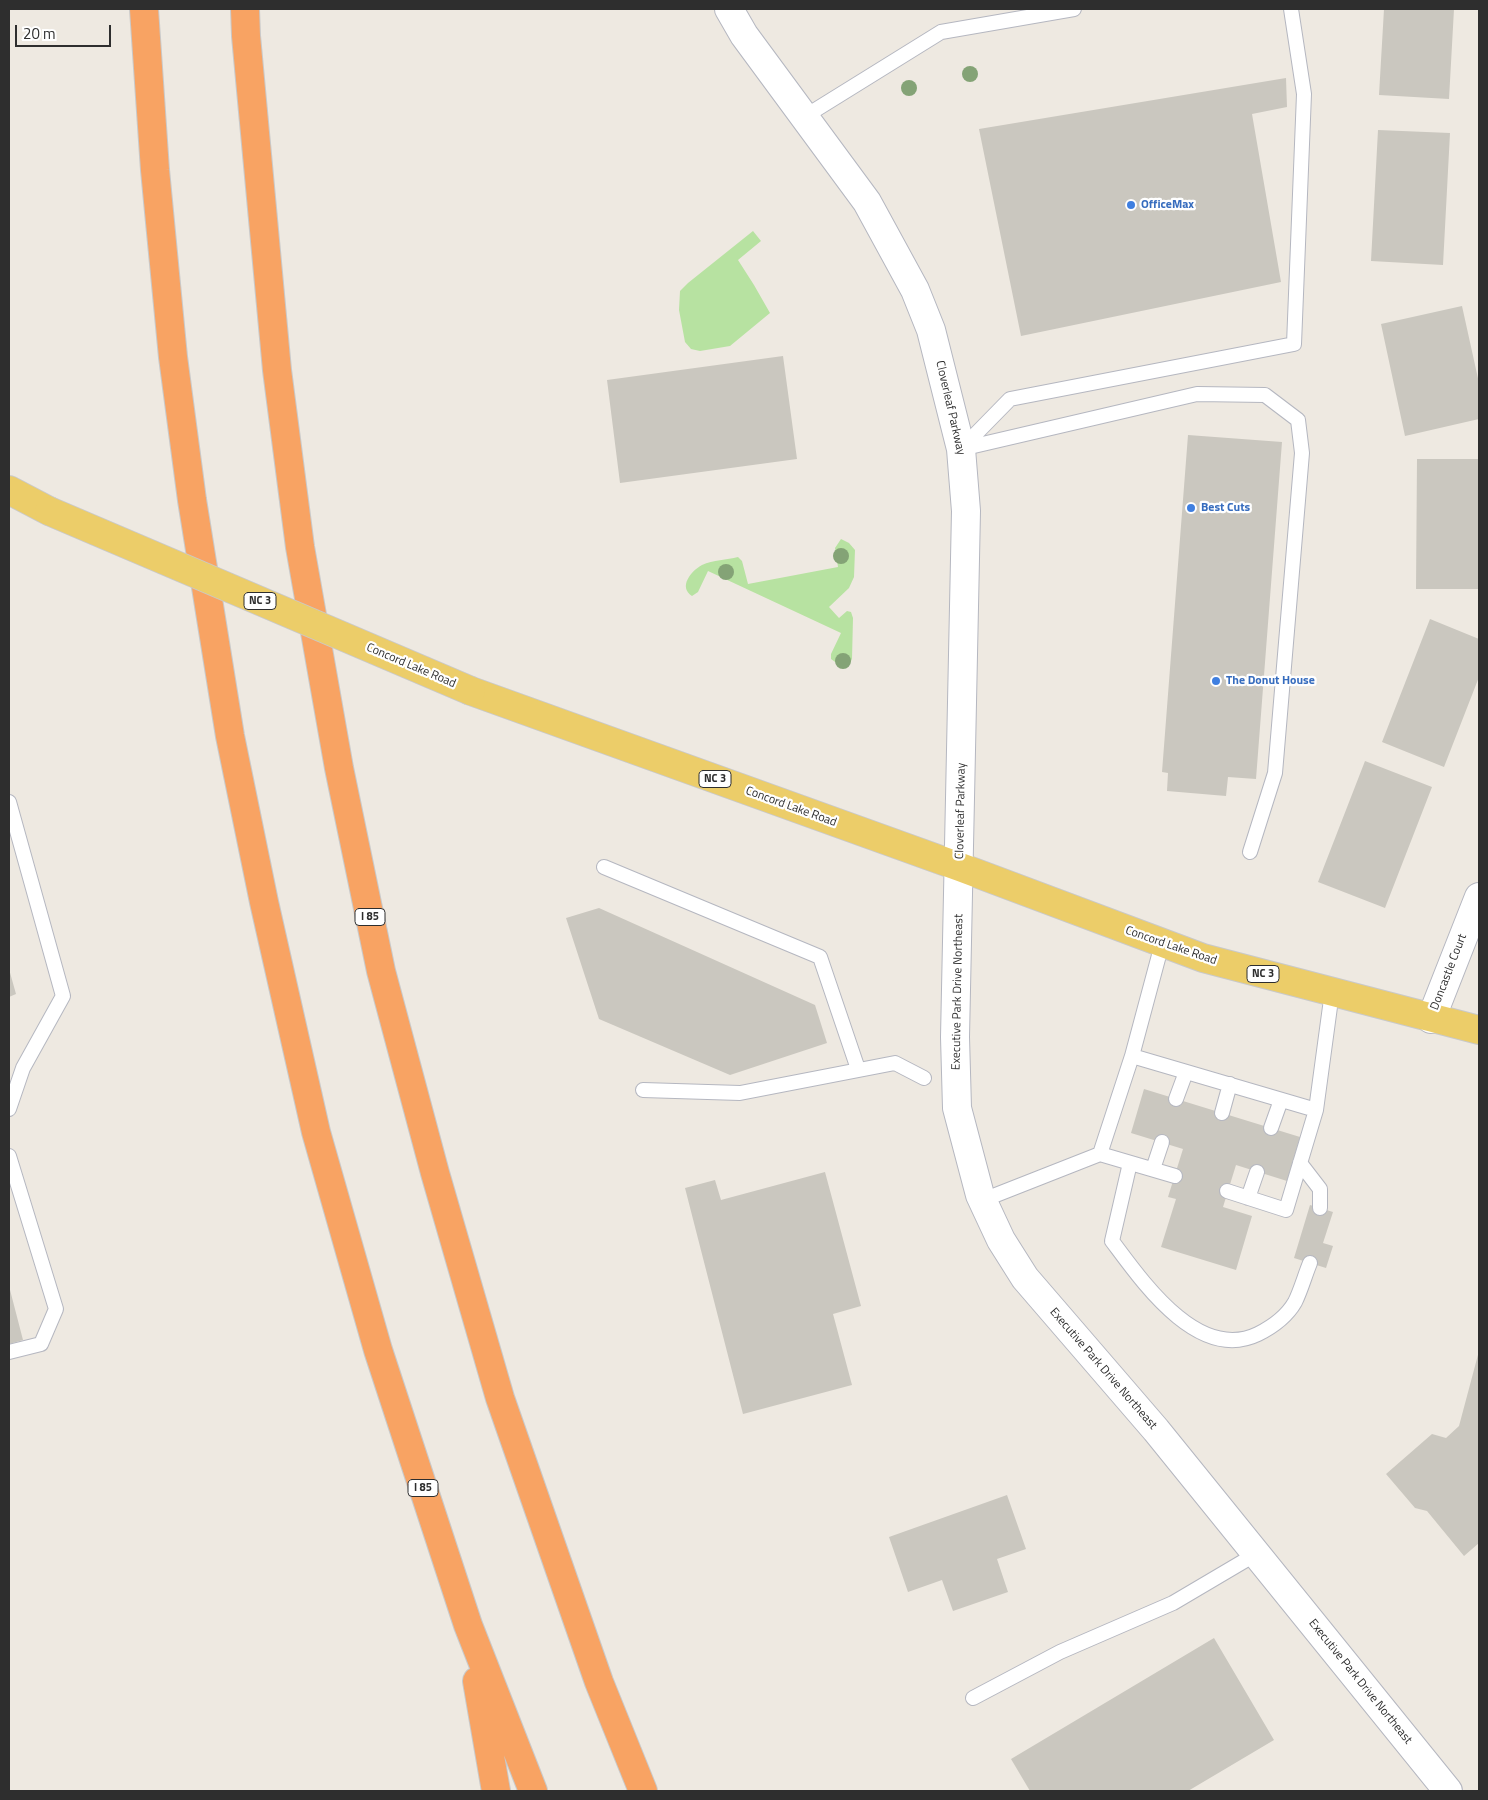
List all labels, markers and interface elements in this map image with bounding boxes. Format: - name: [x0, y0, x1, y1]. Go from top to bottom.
- scale bar: [18, 15, 114, 47]
- text: 20 m: [23, 22, 56, 45]
- place label: OfficeMax: [1141, 198, 1194, 212]
- marker: OfficeMax: [1125, 199, 1137, 211]
- street label: Cloverleaf Parkway: [932, 359, 968, 457]
- place label: Best Cuts: [1201, 501, 1250, 515]
- marker: Best Cuts: [1185, 502, 1197, 514]
- road number: NC 3: [244, 592, 276, 610]
- street label: Concord Lake Road: [364, 641, 458, 691]
- place label: The Donut House: [1226, 674, 1315, 688]
- marker: The Donut House: [1210, 675, 1222, 687]
- street label: Cloverleaf Parkway: [953, 763, 969, 859]
- road number: NC 3: [699, 771, 731, 788]
- street label: Concord Lake Road: [744, 784, 838, 830]
- road number: I 85: [355, 909, 385, 926]
- street label: Executive Park Drive Northeast: [949, 914, 967, 1070]
- street label: Concord Lake Road: [1123, 924, 1219, 968]
- street label: Doncastle Court: [1428, 932, 1470, 1012]
- road number: NC 3: [1247, 966, 1279, 982]
- street label: Executive Park Drive Northeast: [1046, 1305, 1160, 1433]
- road number: I 85: [408, 1480, 438, 1496]
- street label: Executive Park Drive Northeast: [1305, 1617, 1415, 1747]

